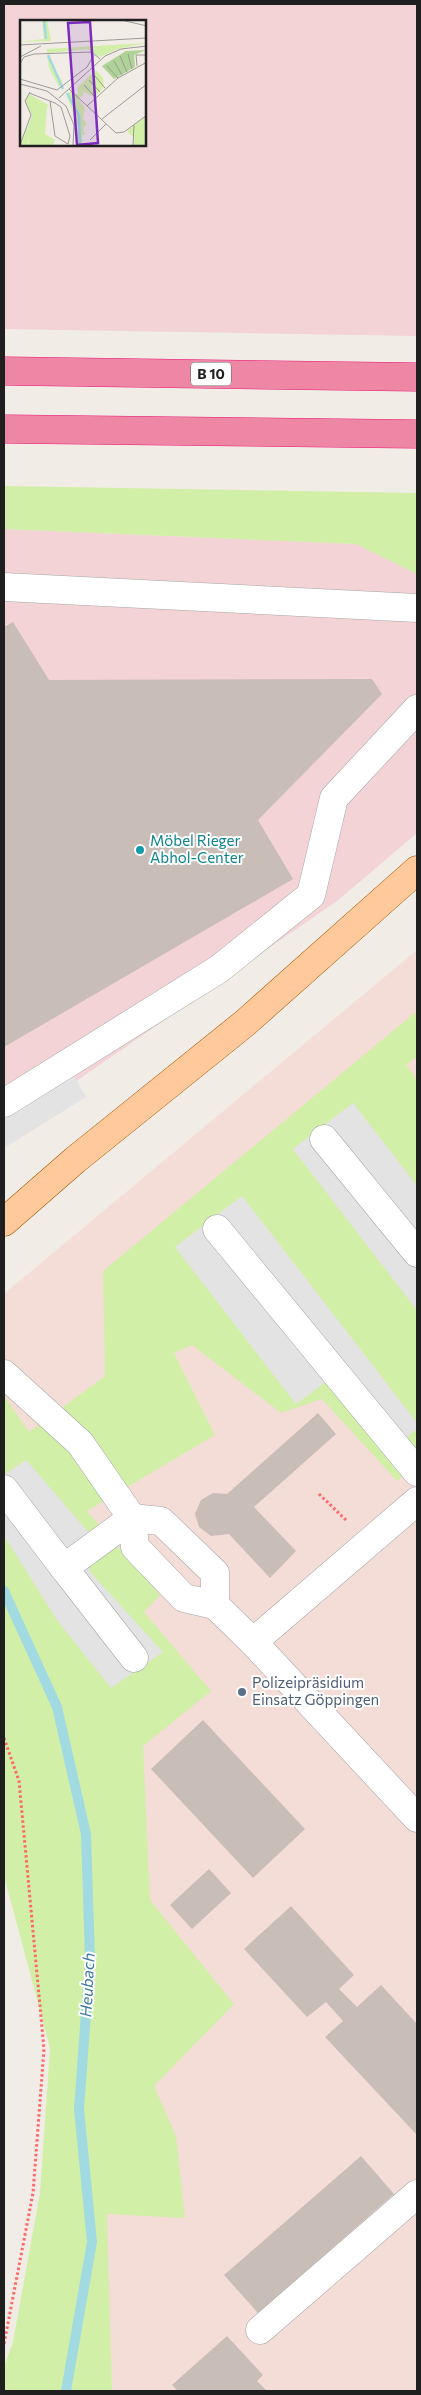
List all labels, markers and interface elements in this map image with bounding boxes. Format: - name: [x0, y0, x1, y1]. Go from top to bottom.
- inset map: [20, 20, 146, 146]
- road number: B 10: [191, 362, 231, 386]
- place label: Möbel Rieger Abhol-Center: [150, 831, 244, 866]
- marker: Möbel Rieger Abhol-Center: [134, 844, 146, 856]
- place label: Polizeipräsidium Einsatz Göppingen: [252, 1673, 379, 1708]
- marker: Polizeipräsidium Einsatz Göppingen: [236, 1686, 248, 1698]
- water label: Heubach: [75, 1952, 98, 2018]

